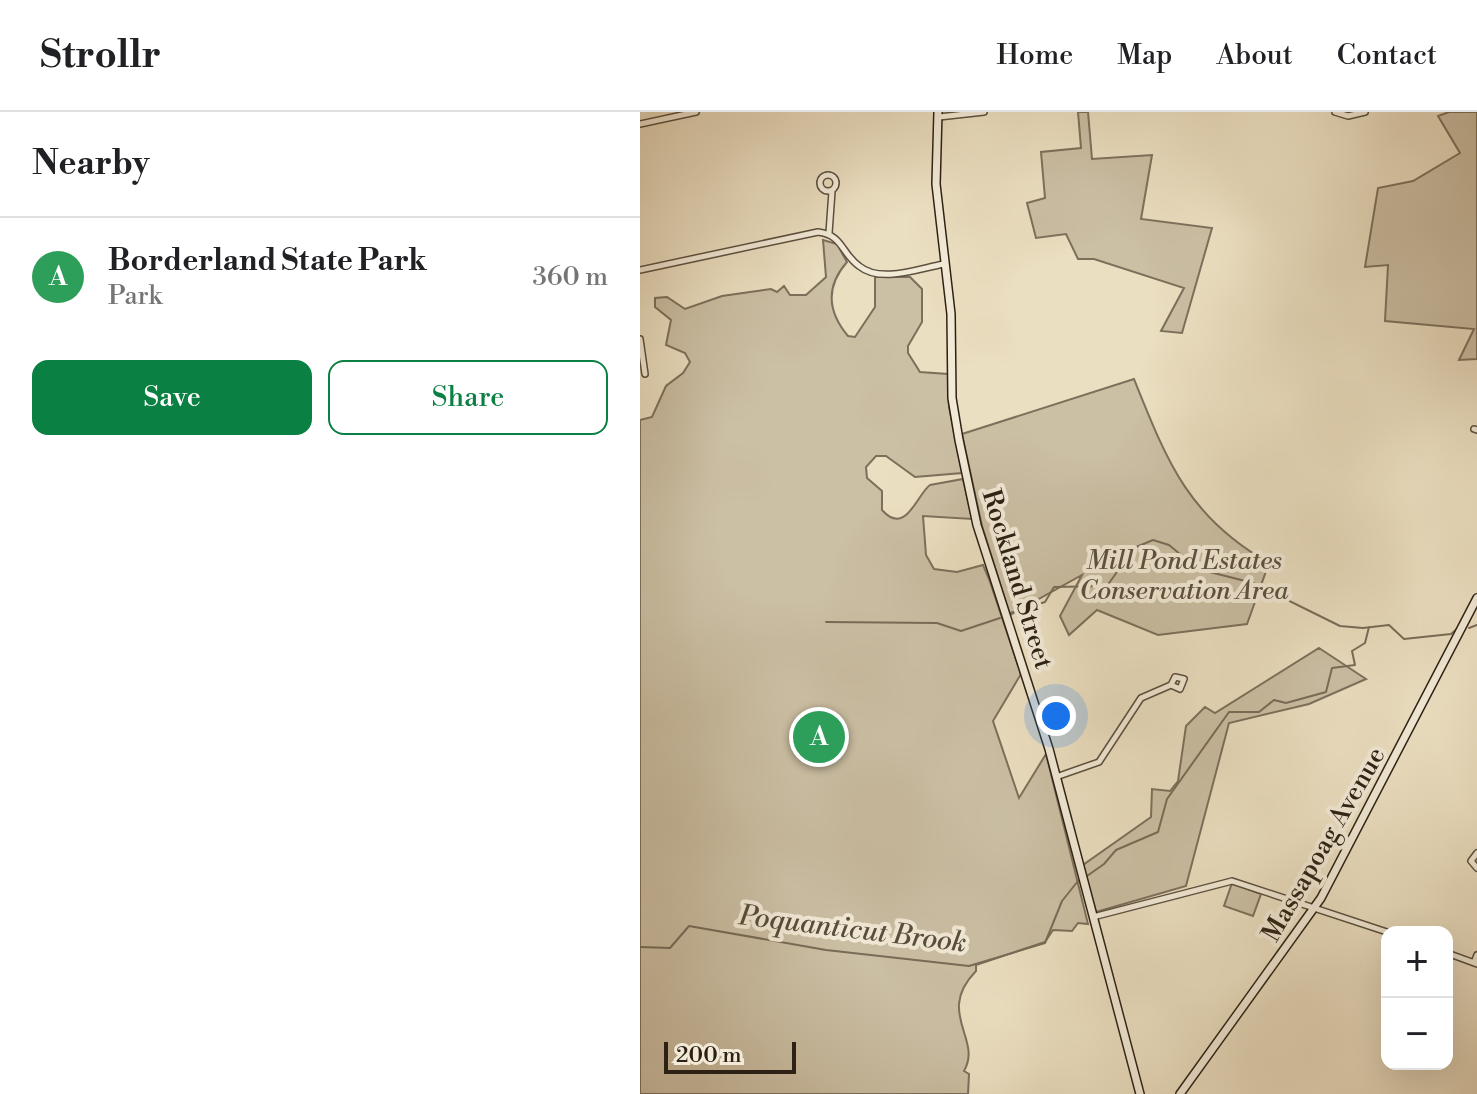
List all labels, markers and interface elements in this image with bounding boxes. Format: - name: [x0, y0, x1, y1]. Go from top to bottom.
- text: Strollr: [40, 32, 161, 79]
- text: Home: [997, 38, 1073, 73]
- text: Map: [1117, 38, 1172, 73]
- text: About: [1216, 38, 1293, 73]
- text: Contact: [1337, 38, 1437, 73]
- text: Nearby: [32, 143, 150, 185]
- text: Borderland State Park: [108, 242, 427, 280]
- text: A: [49, 261, 67, 293]
- text: 360 m: [533, 261, 608, 293]
- text: Park: [108, 280, 162, 312]
- button: Save: [32, 360, 312, 435]
- button: Share: [328, 360, 608, 435]
- street label: Rockland Street: [975, 486, 1060, 673]
- park label: Mill Pond Estates Conservation Area: [1080, 545, 1289, 607]
- your location: [1036, 696, 1076, 736]
- pin: A: [793, 707, 845, 767]
- street label: Massapoag Avenue: [1255, 742, 1393, 947]
- water label: Poquanticut Brook: [736, 898, 968, 961]
- map controls: [1381, 926, 1453, 1070]
- button: +: [1381, 926, 1453, 998]
- button: −: [1381, 998, 1453, 1070]
- scale bar: [664, 1038, 796, 1074]
- text: 200 m: [676, 1042, 742, 1069]

